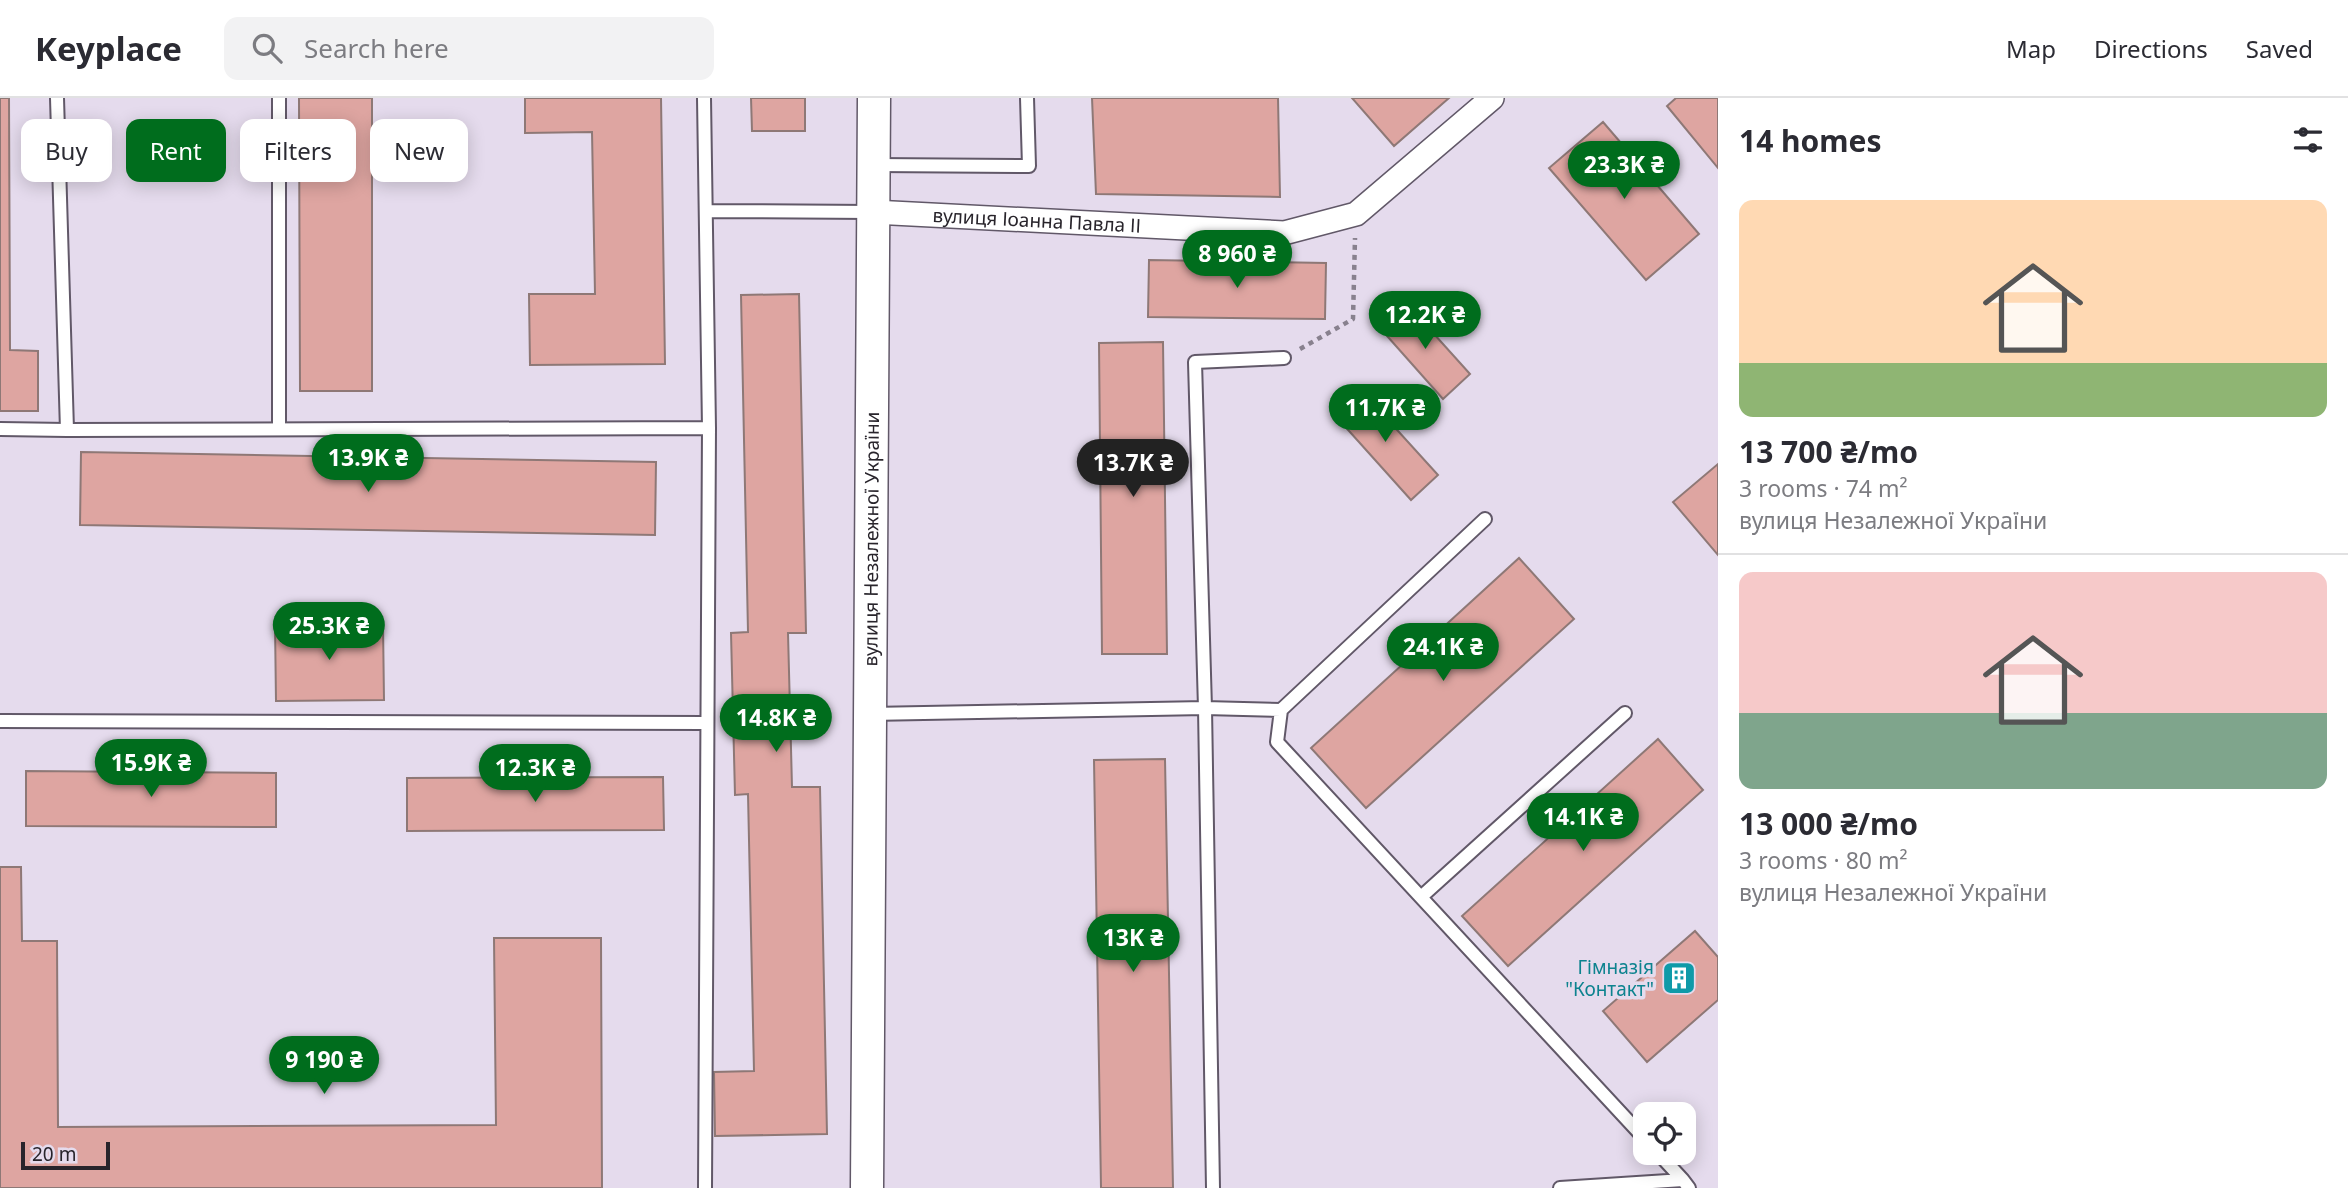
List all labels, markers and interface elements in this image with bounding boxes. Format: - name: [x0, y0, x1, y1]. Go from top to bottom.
- search box: [224, 17, 714, 80]
- text: Keyplace: [35, 26, 182, 71]
- icon: search: [248, 29, 286, 67]
- text: Search here: [304, 30, 449, 66]
- text: Map: [2006, 32, 2056, 65]
- text: Directions: [2094, 32, 2208, 65]
- text: Saved: [2246, 32, 2313, 65]
- chip: Buy: [21, 119, 112, 182]
- chip: Rent: [126, 119, 226, 182]
- chip: Filters: [240, 119, 356, 182]
- chip: New: [370, 119, 468, 182]
- text: 14 homes: [1739, 120, 1882, 161]
- icon: filters: [2289, 121, 2327, 159]
- pin: 23.3K ₴: [1559, 141, 1689, 201]
- text: 23.3K ₴: [1584, 148, 1664, 180]
- street label: вулиця Іоанна Павла ІІ: [932, 202, 1142, 239]
- pin: 8 960 ₴: [1172, 230, 1302, 290]
- text: 8 960 ₴: [1198, 237, 1276, 269]
- icon: home: [1970, 245, 2096, 371]
- pin: 12.2K ₴: [1360, 292, 1490, 351]
- text: 12.2K ₴: [1385, 298, 1465, 330]
- pin: 11.7K ₴: [1320, 384, 1450, 444]
- text: 11.7K ₴: [1345, 391, 1425, 423]
- street label: вулиця Незалежної України: [857, 411, 885, 667]
- text: 13 700 ₴/mo: [1739, 431, 1918, 472]
- pin: 13.9K ₴: [303, 434, 433, 494]
- pin: 13.7K ₴: [1068, 440, 1198, 499]
- text: 13.9K ₴: [328, 441, 408, 473]
- text: 13.7K ₴: [1093, 446, 1173, 478]
- text: 3 rooms · 74 m²: [1739, 472, 1908, 504]
- text: вулиця Незалежної України: [1739, 504, 2047, 536]
- pin: 25.3K ₴: [264, 602, 394, 662]
- text: 25.3K ₴: [289, 609, 369, 641]
- icon: home: [1970, 617, 2096, 743]
- pin: 24.1K ₴: [1378, 624, 1508, 683]
- text: 24.1K ₴: [1403, 630, 1483, 662]
- pin: 14.8K ₴: [711, 694, 841, 754]
- text: 14.8K ₴: [736, 701, 816, 733]
- pin: 15.9K ₴: [86, 740, 216, 799]
- pin: 12.3K ₴: [470, 744, 600, 804]
- text: 15.9K ₴: [111, 746, 191, 778]
- text: 12.3K ₴: [495, 751, 575, 783]
- pin: 14.1K ₴: [1518, 794, 1648, 853]
- text: 14.1K ₴: [1543, 800, 1623, 832]
- text: 13 000 ₴/mo: [1739, 803, 1918, 844]
- text: 3 rooms · 80 m²: [1739, 844, 1908, 876]
- text: вулиця Незалежної України: [1739, 876, 2047, 908]
- pin: 13K ₴: [1084, 914, 1182, 974]
- text: 13K ₴: [1103, 921, 1163, 953]
- place label: Гімназія "Контакт": [1565, 954, 1654, 1002]
- building icon: Гімназія "Контакт": [1660, 959, 1698, 997]
- pin: 9 190 ₴: [259, 1037, 389, 1096]
- text: 9 190 ₴: [285, 1043, 363, 1075]
- map controls: [1633, 1102, 1696, 1165]
- button: locate: [1633, 1102, 1696, 1165]
- scale bar: [21, 1139, 110, 1171]
- text: 20 m: [32, 1141, 76, 1167]

